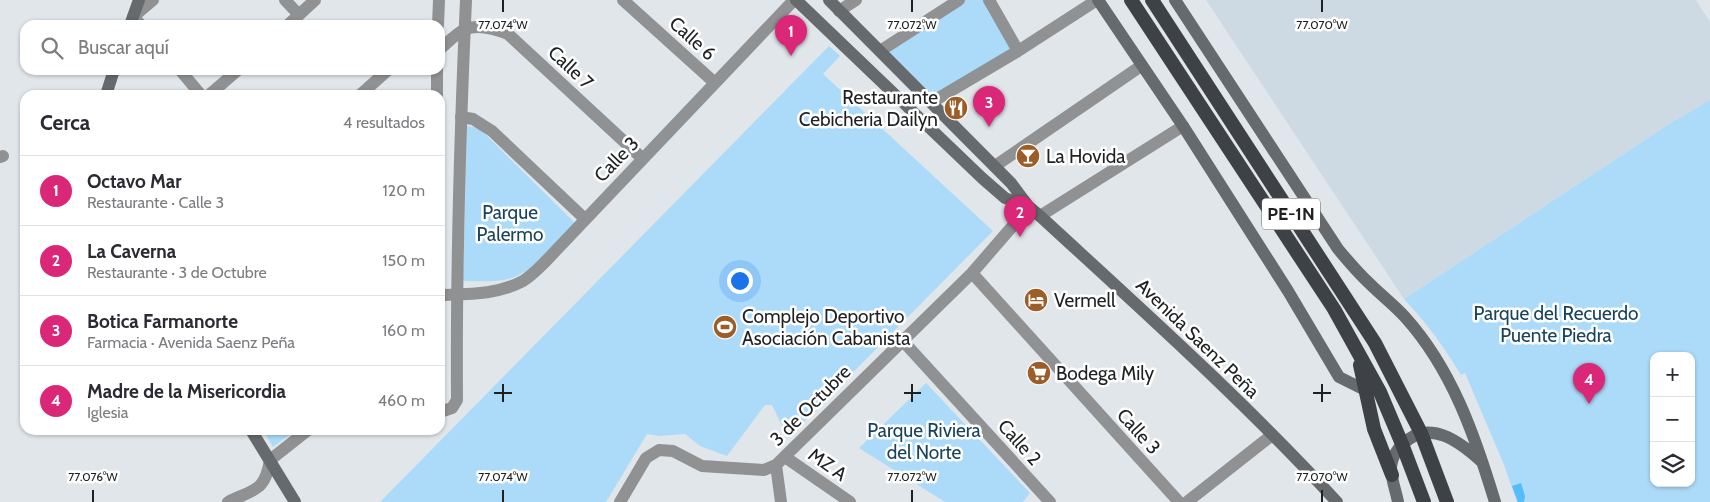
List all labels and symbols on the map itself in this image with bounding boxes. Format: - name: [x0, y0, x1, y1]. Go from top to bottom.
- street label: Calle 6: [665, 12, 721, 65]
- pin: 1: [775, 15, 807, 56]
- text: 77.074°W: [478, 17, 528, 32]
- text: 77.072°W: [887, 17, 937, 32]
- text: 77.070°W: [1296, 17, 1348, 32]
- street label: Calle 7: [543, 41, 598, 94]
- place label: Restaurante Cebicheria Dailyn: [799, 86, 938, 131]
- pin: 3: [973, 86, 1005, 127]
- restaurant icon: Restaurante Cebicheria Dailyn: [943, 95, 969, 121]
- street label: Calle 3: [589, 132, 643, 187]
- bar icon: La Hovida: [1015, 143, 1041, 169]
- place label: La Hovida: [1046, 145, 1125, 168]
- pin: 2: [1004, 196, 1036, 237]
- road number: PE-1N: [1262, 198, 1320, 230]
- park label: Parque Palermo: [477, 201, 543, 246]
- your location: [727, 268, 753, 294]
- street label: Avenida Saenz Peña: [1131, 274, 1264, 403]
- hotel icon: Vermell: [1023, 287, 1049, 313]
- place label: Vermell: [1054, 289, 1116, 312]
- park label: Parque del Recuerdo Puente Piedra: [1474, 302, 1638, 347]
- place label: Complejo Deportivo Asociación Cabanista: [742, 305, 910, 350]
- sports icon: Complejo Deportivo Asociación Cabanista: [712, 314, 738, 340]
- street label: 3 de Octubre: [765, 360, 856, 450]
- supermarket icon: Bodega Mily: [1026, 360, 1052, 386]
- place label: Bodega Mily: [1056, 362, 1155, 385]
- pin: 4: [1573, 363, 1605, 404]
- street label: Calle 3: [1112, 404, 1165, 459]
- street label: Calle 2: [993, 415, 1046, 470]
- park label: Parque Riviera del Norte: [867, 419, 981, 464]
- street label: MZ A: [804, 443, 852, 486]
- text: 77.076°W: [68, 469, 118, 484]
- text: 77.074°W: [478, 469, 528, 484]
- text: 77.072°W: [887, 469, 937, 484]
- text: 77.070°W: [1296, 469, 1348, 484]

